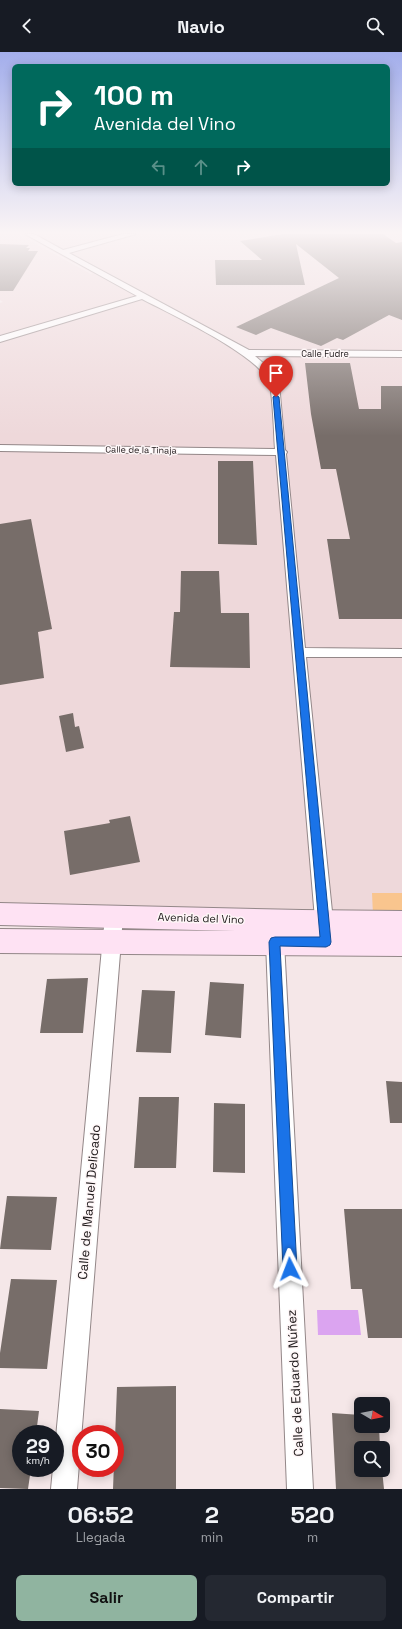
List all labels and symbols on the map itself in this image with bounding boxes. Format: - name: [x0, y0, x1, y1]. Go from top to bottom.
- street label: Calle Fudre: [301, 348, 349, 360]
- pin: [259, 356, 293, 397]
- street label: Calle de la Tinaja: [105, 443, 177, 457]
- street label: Avenida del Vino: [157, 909, 245, 927]
- street label: Calle de Manuel Delicado: [74, 1124, 104, 1280]
- position arrow: [269, 1248, 311, 1290]
- street label: Calle de Eduardo Núñez: [283, 1309, 307, 1457]
- north arrow: [354, 1397, 390, 1433]
- speed limit sign: 30: [72, 1425, 124, 1477]

